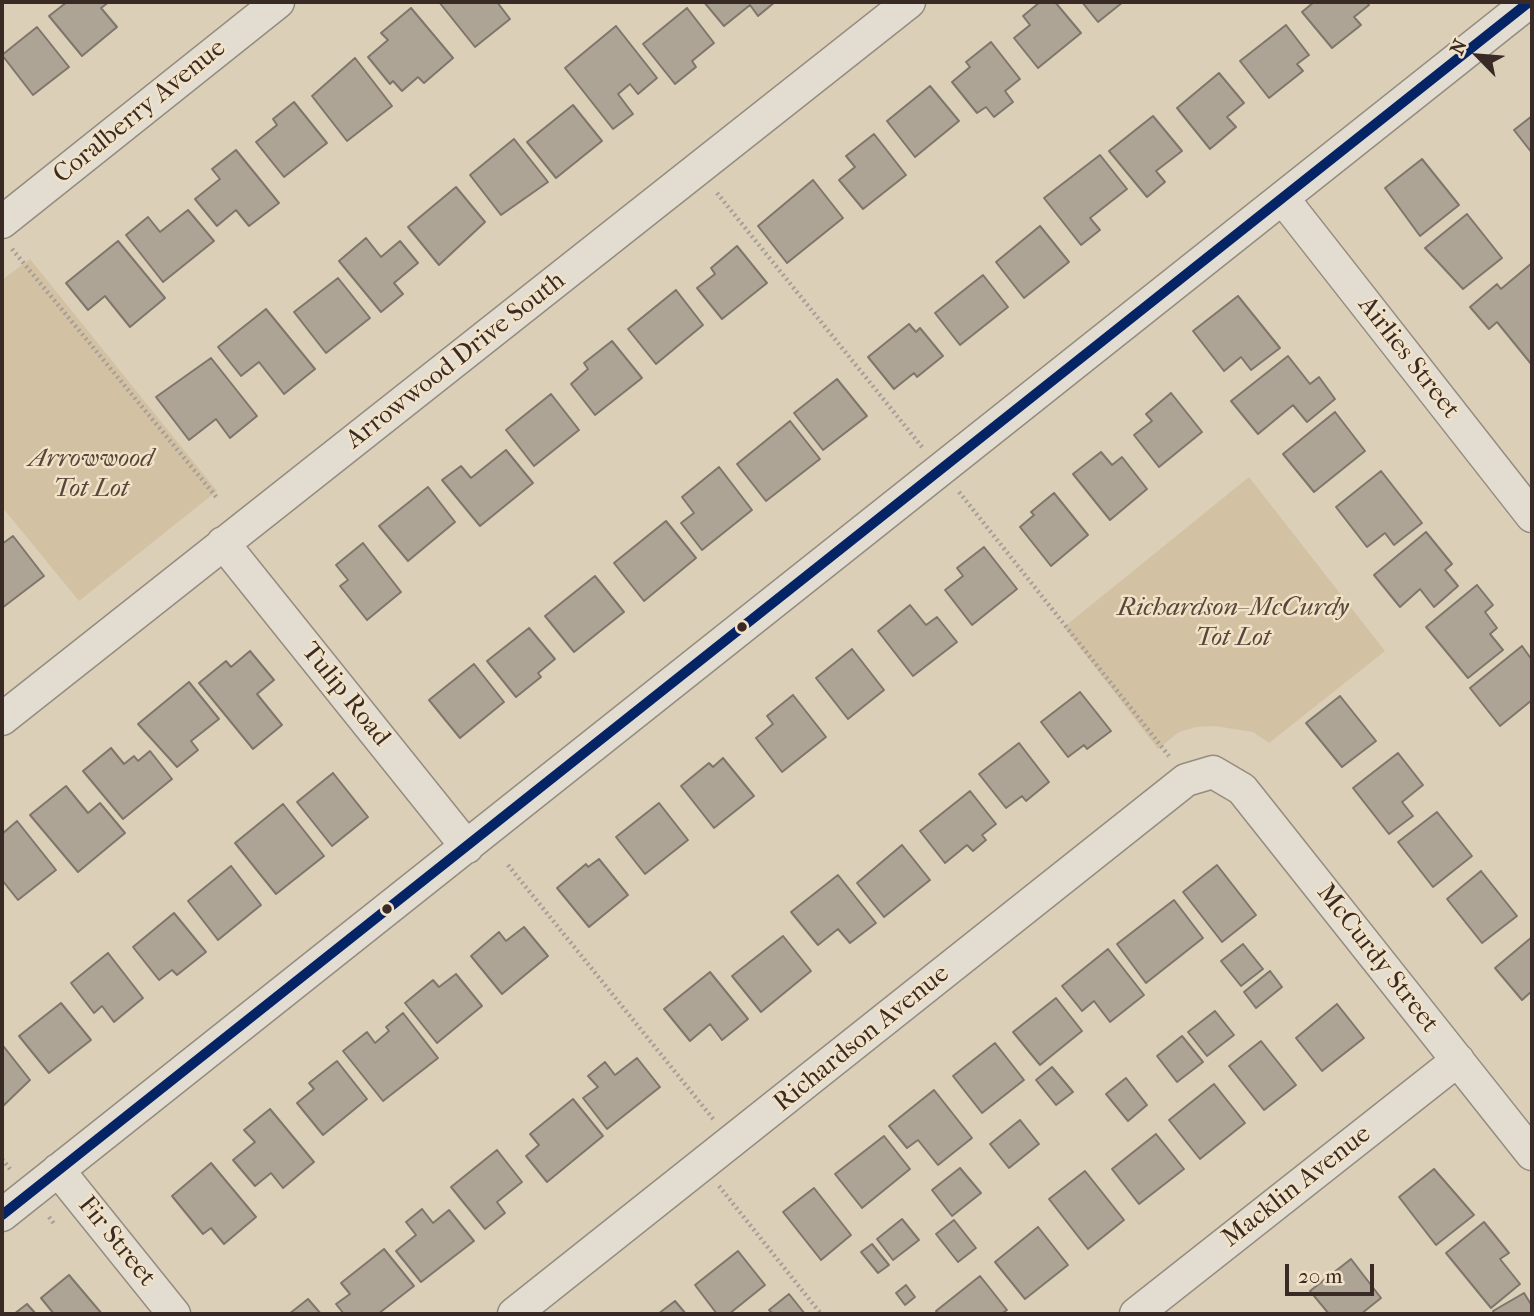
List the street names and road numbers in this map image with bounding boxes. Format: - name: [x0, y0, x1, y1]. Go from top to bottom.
- street label: Coralberry Avenue: [48, 33, 232, 191]
- street label: Arrowwood Drive South: [340, 266, 572, 456]
- street label: Airlies Street: [1351, 291, 1465, 425]
- street label: Tulip Road: [294, 637, 396, 753]
- street label: McCurdy Street: [1309, 879, 1445, 1039]
- street label: Richardson Avenue: [768, 959, 956, 1119]
- street label: Macklin Avenue: [1216, 1119, 1378, 1255]
- street label: Fir Street: [70, 1191, 162, 1293]

